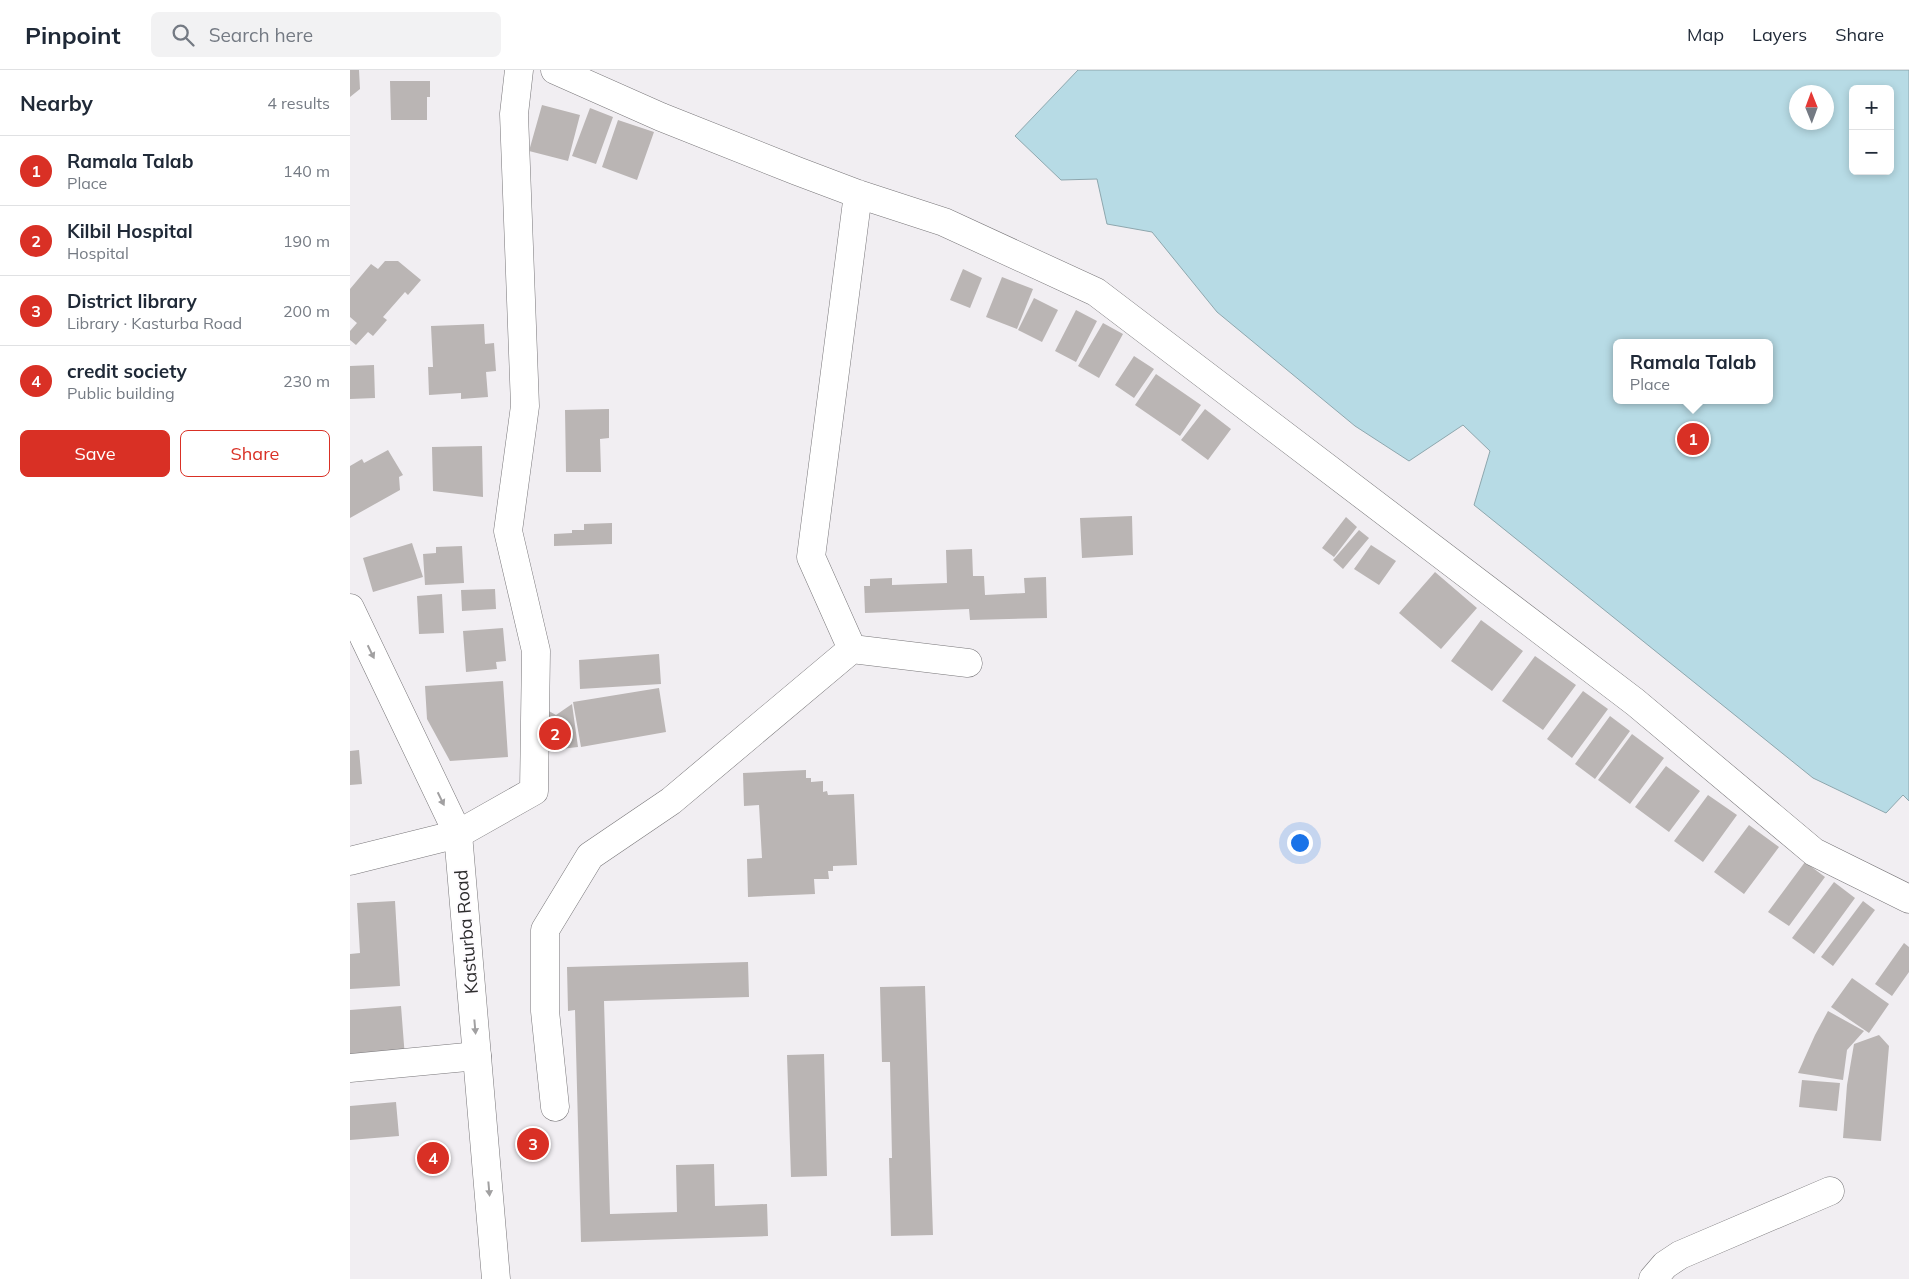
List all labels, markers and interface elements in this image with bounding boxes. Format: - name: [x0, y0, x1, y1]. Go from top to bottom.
- search box: [151, 12, 501, 57]
- text: Pinpoint: [25, 20, 121, 50]
- icon: search: [169, 21, 197, 49]
- text: Search here: [209, 23, 313, 47]
- text: Map: [1687, 23, 1724, 46]
- text: Layers: [1752, 23, 1807, 46]
- text: Share: [1835, 23, 1884, 46]
- north arrow: [1789, 85, 1834, 130]
- map controls: [1849, 85, 1894, 175]
- button: +: [1849, 85, 1894, 130]
- text: Nearby: [20, 90, 93, 116]
- text: 4 results: [267, 93, 330, 113]
- button: −: [1849, 130, 1894, 175]
- text: Ramala Talab: [67, 149, 193, 173]
- text: 1: [31, 161, 41, 181]
- text: 140 m: [283, 161, 330, 181]
- text: Place: [67, 173, 107, 193]
- text: Kilbil Hospital: [67, 219, 193, 243]
- text: 2: [31, 231, 41, 251]
- text: 190 m: [283, 231, 330, 251]
- text: Hospital: [67, 243, 129, 263]
- text: District library: [67, 289, 197, 313]
- text: 3: [31, 301, 41, 321]
- text: 200 m: [283, 301, 330, 321]
- text: Library · Kasturba Road: [67, 313, 242, 333]
- popup: [1613, 339, 1773, 404]
- text: Ramala Talab: [1630, 350, 1756, 374]
- text: credit society: [67, 359, 187, 383]
- text: 4: [31, 371, 41, 391]
- text: 230 m: [283, 371, 330, 391]
- text: Place: [1630, 374, 1670, 394]
- text: Public building: [67, 383, 175, 403]
- pin: 1: [1677, 420, 1709, 458]
- button: Save: [20, 430, 170, 477]
- button: Share: [180, 430, 330, 477]
- one-way arrow: [367, 645, 375, 660]
- pin: 2: [539, 715, 571, 753]
- one-way arrow: [437, 792, 445, 806]
- your location: [1287, 830, 1313, 856]
- street label: Kasturba Road: [449, 869, 483, 995]
- one-way arrow: [471, 1019, 479, 1035]
- pin: 3: [517, 1125, 549, 1163]
- pin: 4: [417, 1139, 449, 1177]
- one-way arrow: [485, 1181, 493, 1197]

